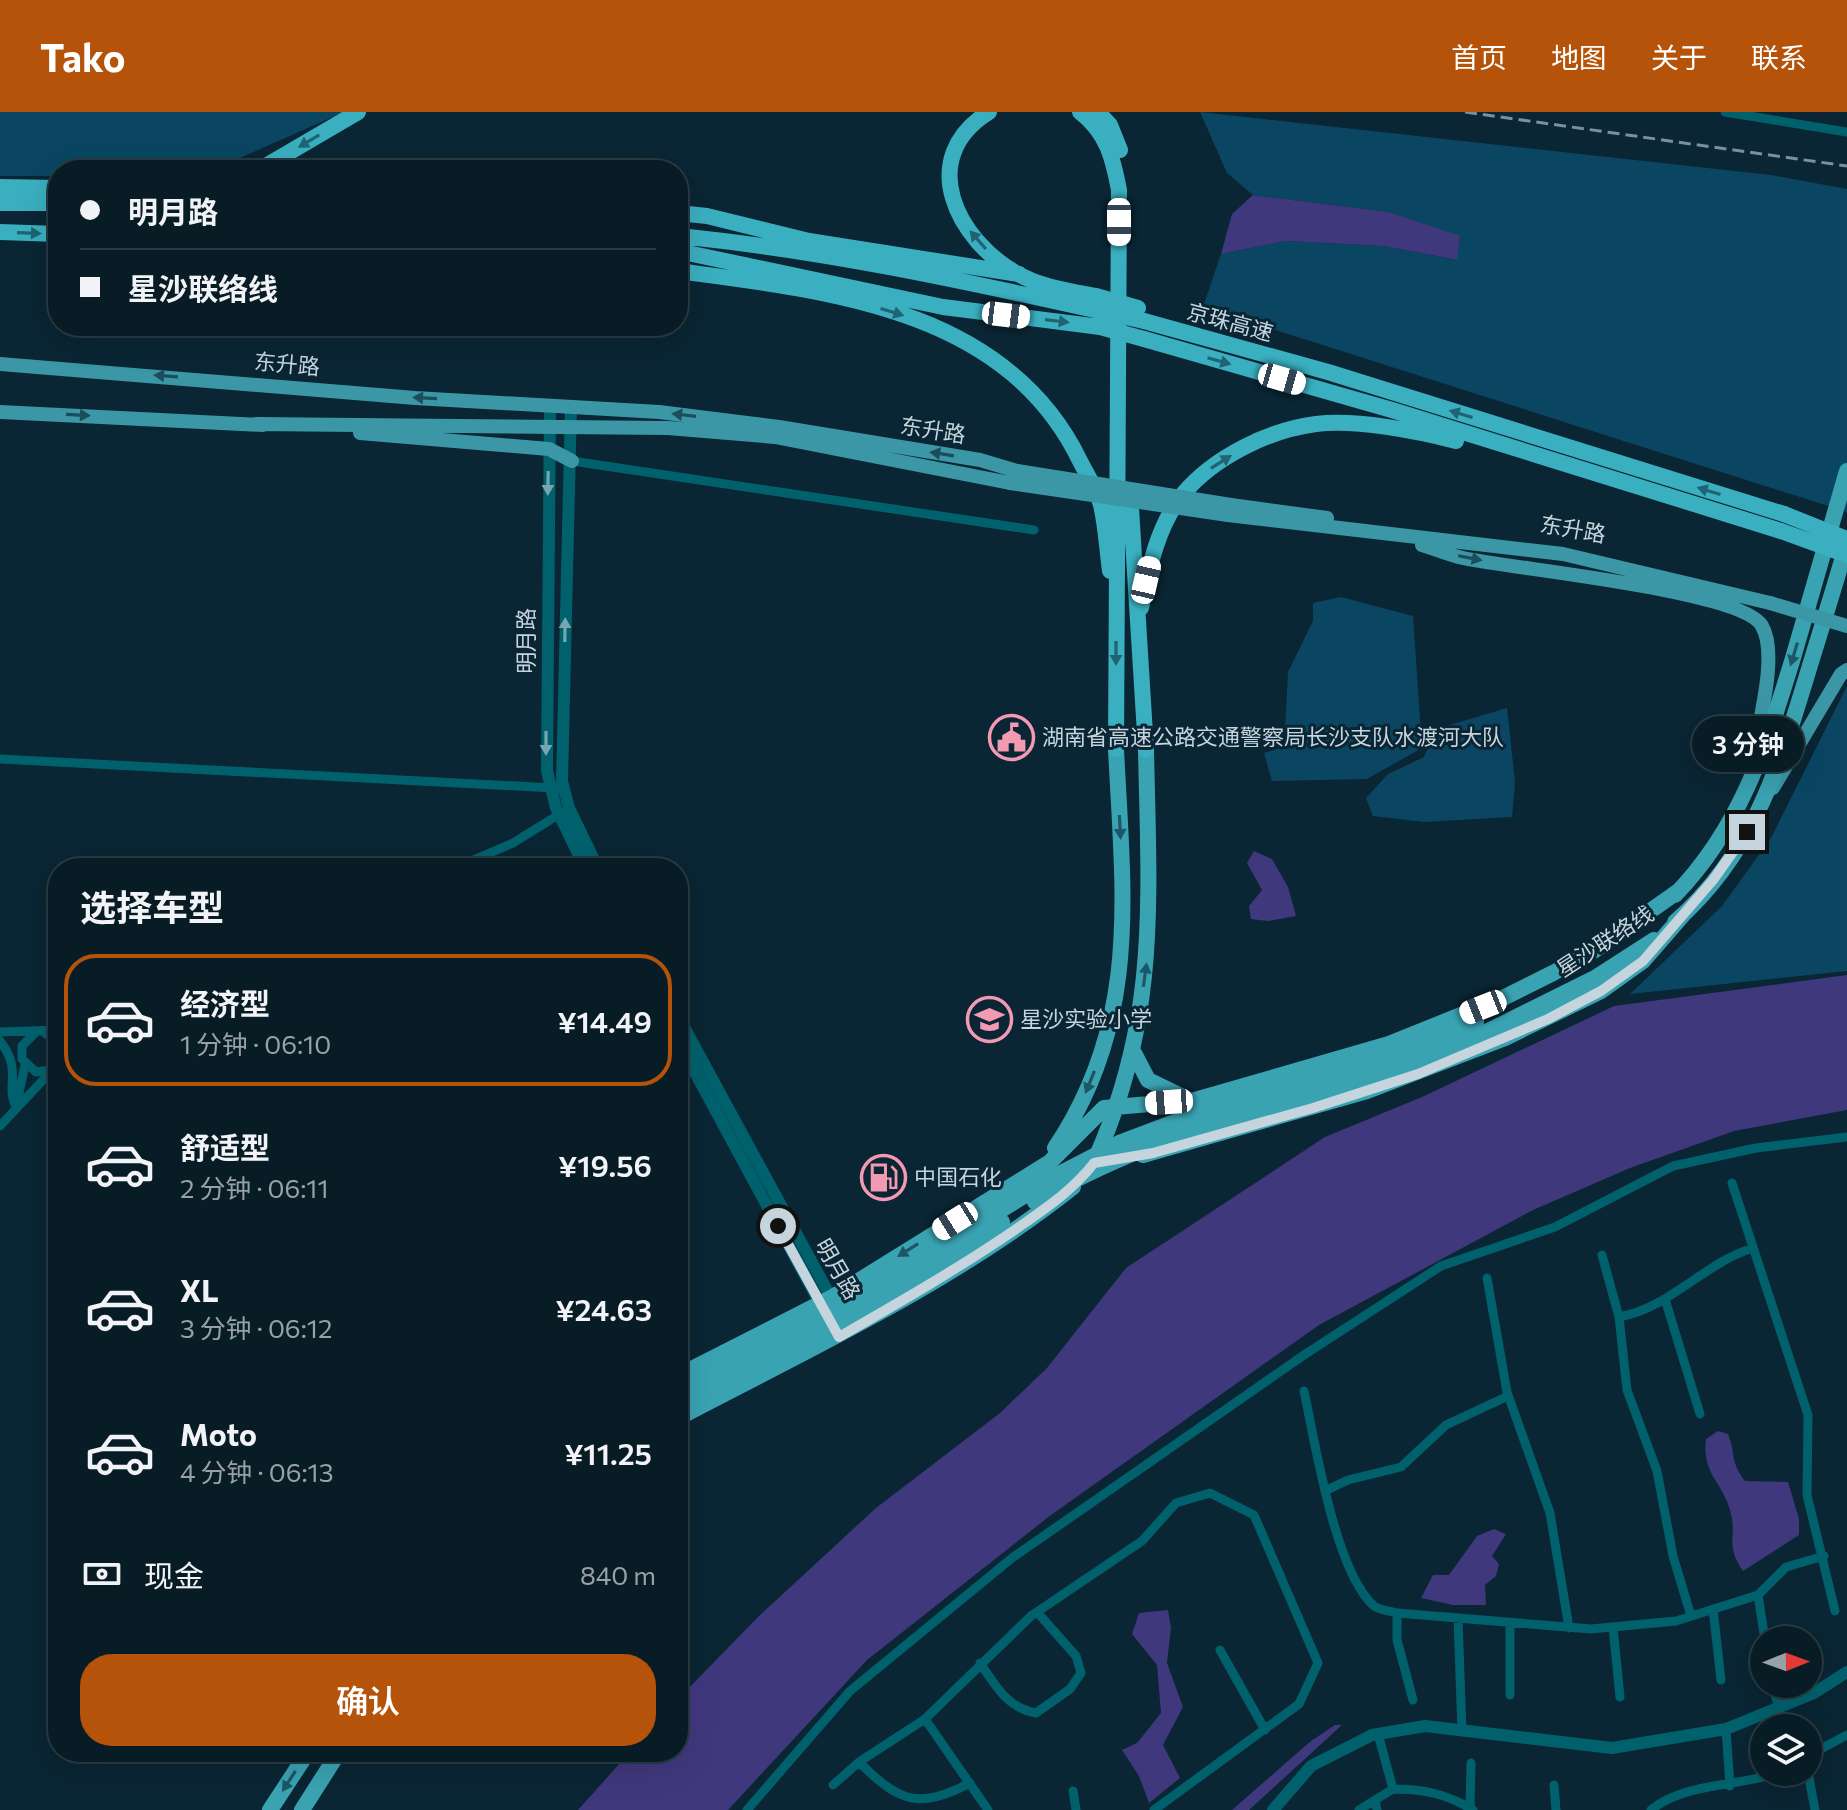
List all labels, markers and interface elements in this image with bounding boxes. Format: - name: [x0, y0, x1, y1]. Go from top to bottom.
- text: Tako: [40, 33, 125, 80]
- text: 首页: [1451, 40, 1507, 74]
- text: 地图: [1551, 40, 1607, 74]
- text: 关于: [1651, 40, 1707, 74]
- text: 联系: [1751, 40, 1807, 74]
- one-way arrow: [298, 134, 320, 148]
- text: 明月路: [128, 192, 218, 229]
- car: [1107, 198, 1131, 246]
- one-way arrow: [17, 227, 42, 240]
- one-way arrow: [969, 231, 987, 250]
- text: 星沙联络线: [128, 269, 278, 306]
- street label: 京珠高速: [1184, 297, 1276, 346]
- car: [981, 300, 1031, 330]
- one-way arrow: [880, 306, 904, 319]
- one-way arrow: [1045, 315, 1070, 328]
- street label: 东升路: [253, 347, 321, 380]
- one-way arrow: [1207, 355, 1231, 368]
- car: [1256, 361, 1308, 397]
- one-way arrow: [153, 369, 178, 382]
- one-way arrow: [412, 392, 437, 405]
- one-way arrow: [1449, 407, 1473, 420]
- one-way arrow: [66, 409, 91, 422]
- one-way arrow: [672, 409, 697, 422]
- street label: 东升路: [898, 411, 968, 448]
- one-way arrow: [929, 447, 954, 459]
- one-way arrow: [1211, 455, 1232, 470]
- one-way arrow: [542, 471, 555, 496]
- one-way arrow: [1697, 484, 1721, 497]
- street label: 东升路: [1538, 509, 1608, 548]
- one-way arrow: [1457, 553, 1482, 565]
- car: [1129, 554, 1163, 606]
- street label: 明月路: [512, 608, 539, 674]
- one-way arrow: [558, 617, 571, 642]
- one-way arrow: [1110, 641, 1122, 666]
- one-way arrow: [1787, 642, 1800, 666]
- public building icon: 湖南省高速公路交通警察局长沙支队水渡河大队: [987, 713, 1035, 761]
- callout: 3 分钟: [1691, 716, 1803, 772]
- place label: 湖南省高速公路交通警察局长沙支队水渡河大队: [1042, 723, 1504, 750]
- text: 3 分钟: [1712, 728, 1784, 759]
- one-way arrow: [540, 731, 552, 756]
- route end: [1729, 814, 1765, 850]
- one-way arrow: [1113, 815, 1126, 840]
- text: 选择车型: [80, 884, 224, 928]
- street label: 星沙联络线: [1551, 899, 1658, 982]
- one-way arrow: [1139, 962, 1152, 987]
- icon: car: [84, 984, 156, 1056]
- text: 经济型: [180, 984, 270, 1021]
- car: [1456, 987, 1510, 1027]
- school or university icon: 星沙实验小学: [965, 995, 1013, 1043]
- text: ¥14.49: [558, 1002, 652, 1039]
- place label: 星沙实验小学: [1020, 1005, 1152, 1032]
- text: 1 分钟 · 06:10: [180, 1028, 331, 1059]
- one-way arrow: [1083, 1070, 1096, 1094]
- car: [1144, 1088, 1194, 1116]
- icon: car: [84, 1128, 156, 1200]
- text: 舒适型: [180, 1128, 270, 1165]
- text: ¥19.56: [558, 1146, 652, 1183]
- fuel station icon: 中国石化: [859, 1153, 907, 1201]
- place label: 中国石化: [914, 1163, 1002, 1190]
- text: 2 分钟 · 06:11: [180, 1172, 329, 1203]
- car: [928, 1198, 982, 1244]
- route start: [760, 1208, 796, 1244]
- street label: 明月路: [810, 1233, 867, 1304]
- one-way arrow: [897, 1243, 919, 1257]
- text: XL: [180, 1271, 219, 1308]
- icon: car: [84, 1272, 156, 1344]
- text: ¥24.63: [556, 1290, 652, 1327]
- text: 3 分钟 · 06:12: [180, 1312, 332, 1343]
- text: Moto: [180, 1415, 257, 1452]
- icon: car: [84, 1416, 156, 1488]
- text: ¥11.25: [564, 1434, 652, 1471]
- text: 4 分钟 · 06:13: [180, 1456, 334, 1487]
- icon: cash: [80, 1552, 124, 1596]
- text: 现金: [144, 1556, 204, 1593]
- text: 840 m: [580, 1559, 656, 1590]
- north arrow: [1750, 1626, 1822, 1698]
- map controls: [1750, 1626, 1822, 1786]
- button: 确认: [80, 1654, 656, 1746]
- button: layers: [1750, 1714, 1822, 1786]
- one-way arrow: [282, 1770, 296, 1792]

